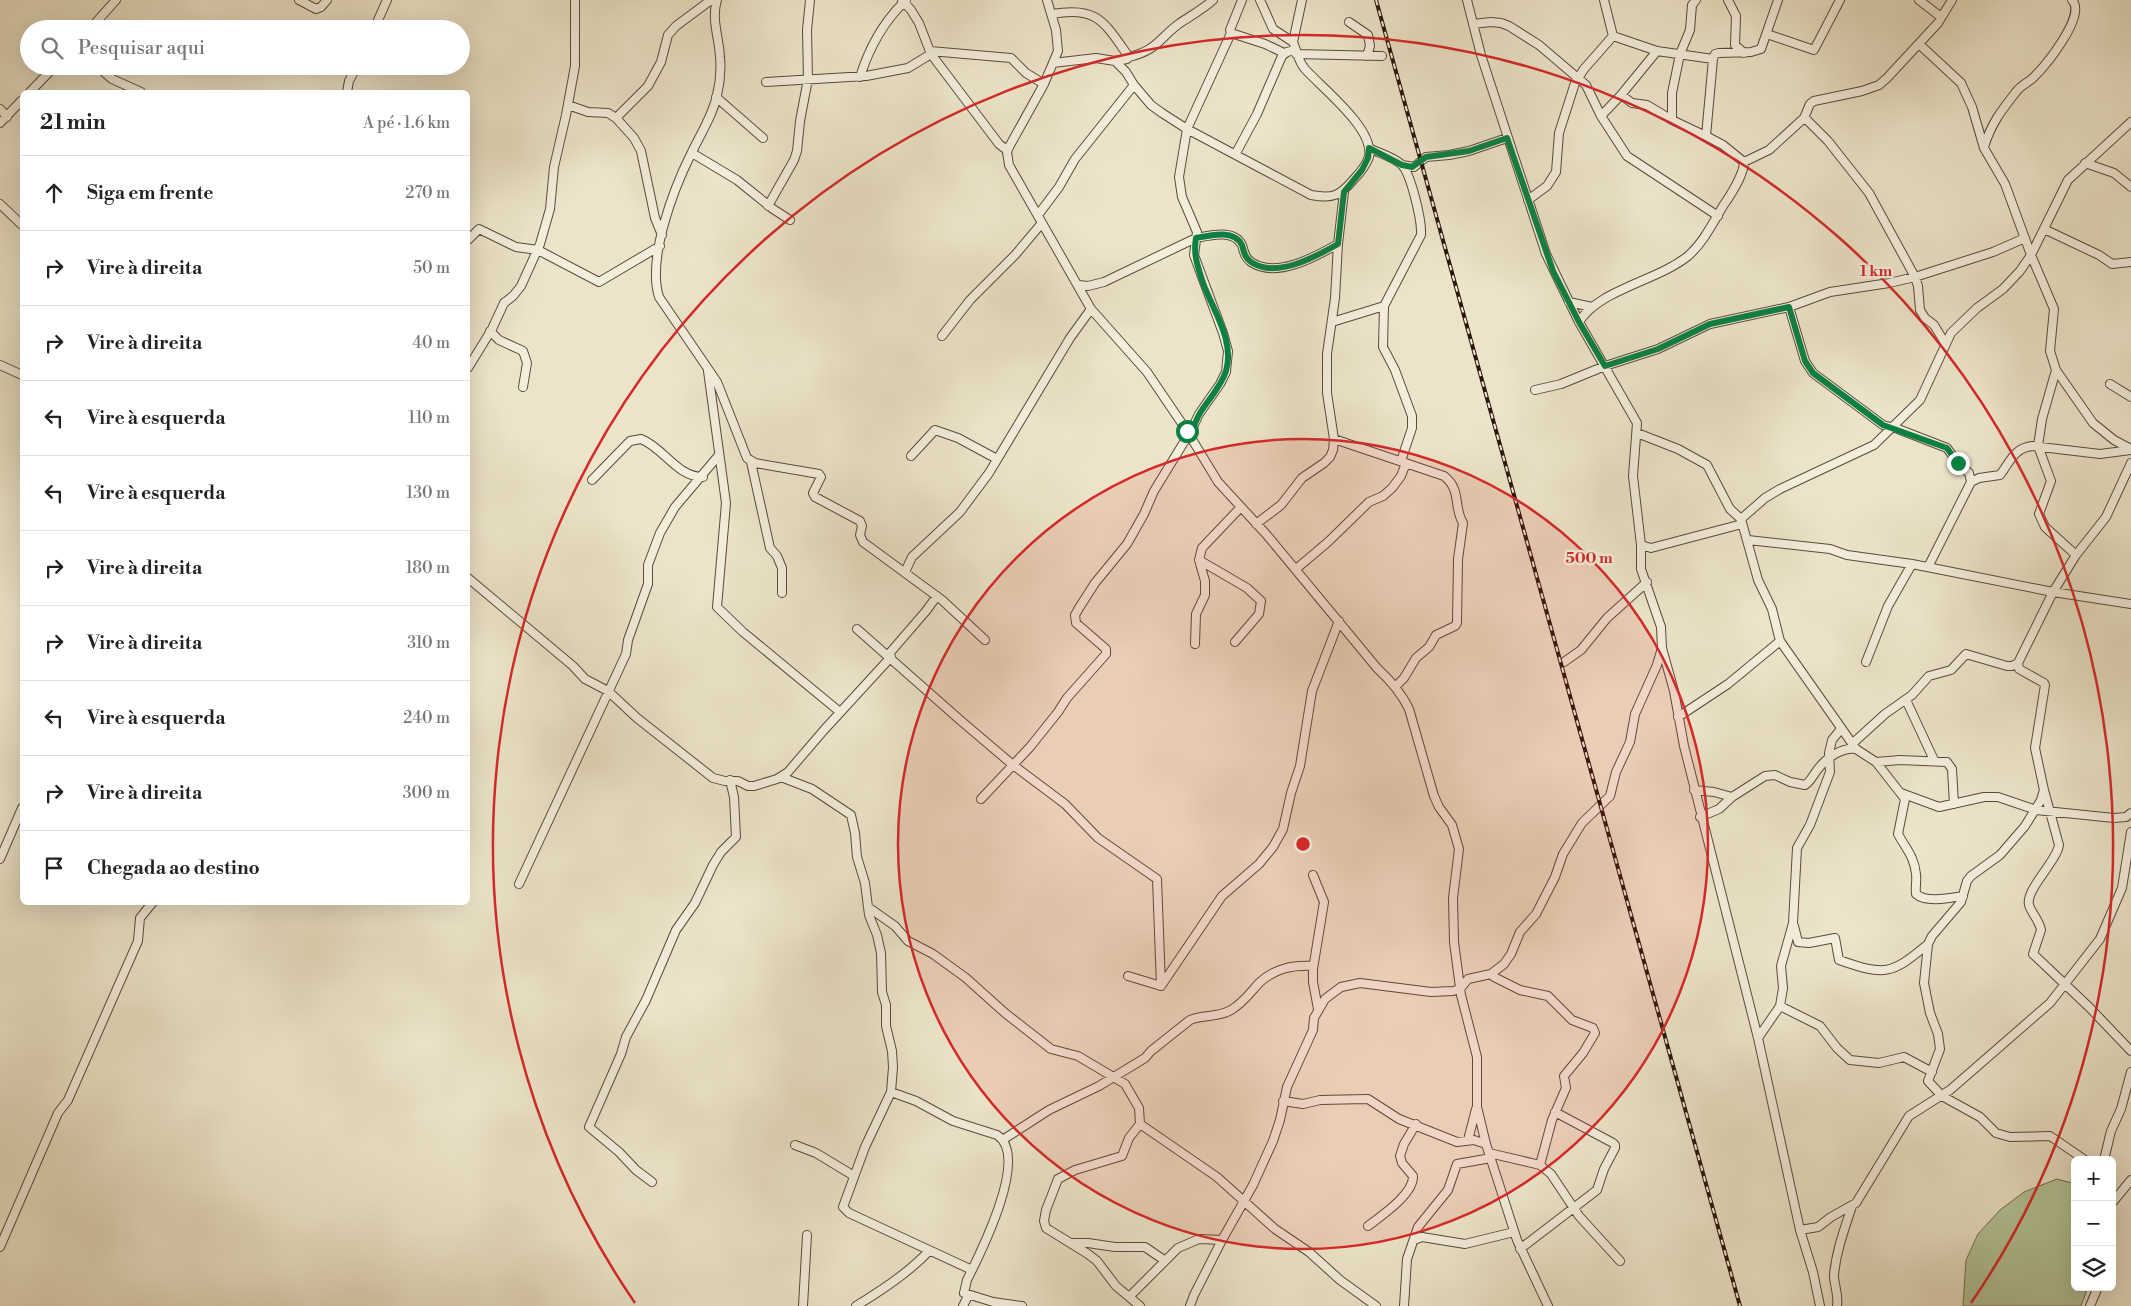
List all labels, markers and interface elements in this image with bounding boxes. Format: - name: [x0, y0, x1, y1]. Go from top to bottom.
- search box: [20, 20, 470, 75]
- icon: search: [38, 34, 66, 62]
- text: Pesquisar aqui: [78, 36, 205, 60]
- text: 21 min: [40, 110, 106, 136]
- text: A pé · 1.6 km: [363, 113, 450, 133]
- icon: ahead: [40, 179, 68, 207]
- text: Siga em frente: [87, 181, 214, 205]
- text: 270 m: [405, 183, 450, 203]
- icon: right: [40, 254, 68, 282]
- text: Vire à direita: [87, 256, 202, 280]
- text: 50 m: [413, 258, 450, 278]
- text: 1 km: [1860, 262, 1893, 281]
- icon: right: [40, 329, 68, 357]
- text: Vire à direita: [87, 331, 202, 355]
- text: 40 m: [413, 333, 450, 353]
- icon: left: [40, 404, 68, 432]
- text: Vire à esquerda: [87, 406, 226, 430]
- text: 110 m: [408, 408, 450, 428]
- route start: [1176, 420, 1199, 443]
- route end: [1947, 452, 1970, 475]
- icon: left: [40, 479, 68, 507]
- text: Vire à esquerda: [87, 481, 226, 505]
- text: 130 m: [406, 483, 450, 503]
- text: 500 m: [1565, 549, 1613, 568]
- icon: right: [40, 554, 68, 582]
- text: Vire à direita: [87, 556, 202, 580]
- text: 180 m: [406, 558, 450, 578]
- icon: right: [40, 629, 68, 657]
- text: Vire à direita: [87, 631, 202, 655]
- text: 310 m: [407, 633, 450, 653]
- icon: left: [40, 704, 68, 732]
- text: Vire à esquerda: [87, 706, 226, 730]
- text: 240 m: [403, 708, 450, 728]
- icon: right: [40, 779, 68, 807]
- text: Vire à direita: [87, 781, 202, 805]
- text: 300 m: [403, 783, 450, 803]
- centre of rings: [1294, 835, 1312, 853]
- icon: arrive: [40, 854, 68, 882]
- text: Chegada ao destino: [87, 856, 260, 880]
- map controls: [2071, 1156, 2116, 1291]
- button: +: [2071, 1156, 2116, 1201]
- button: −: [2071, 1201, 2116, 1246]
- button: layers: [2071, 1246, 2116, 1291]

